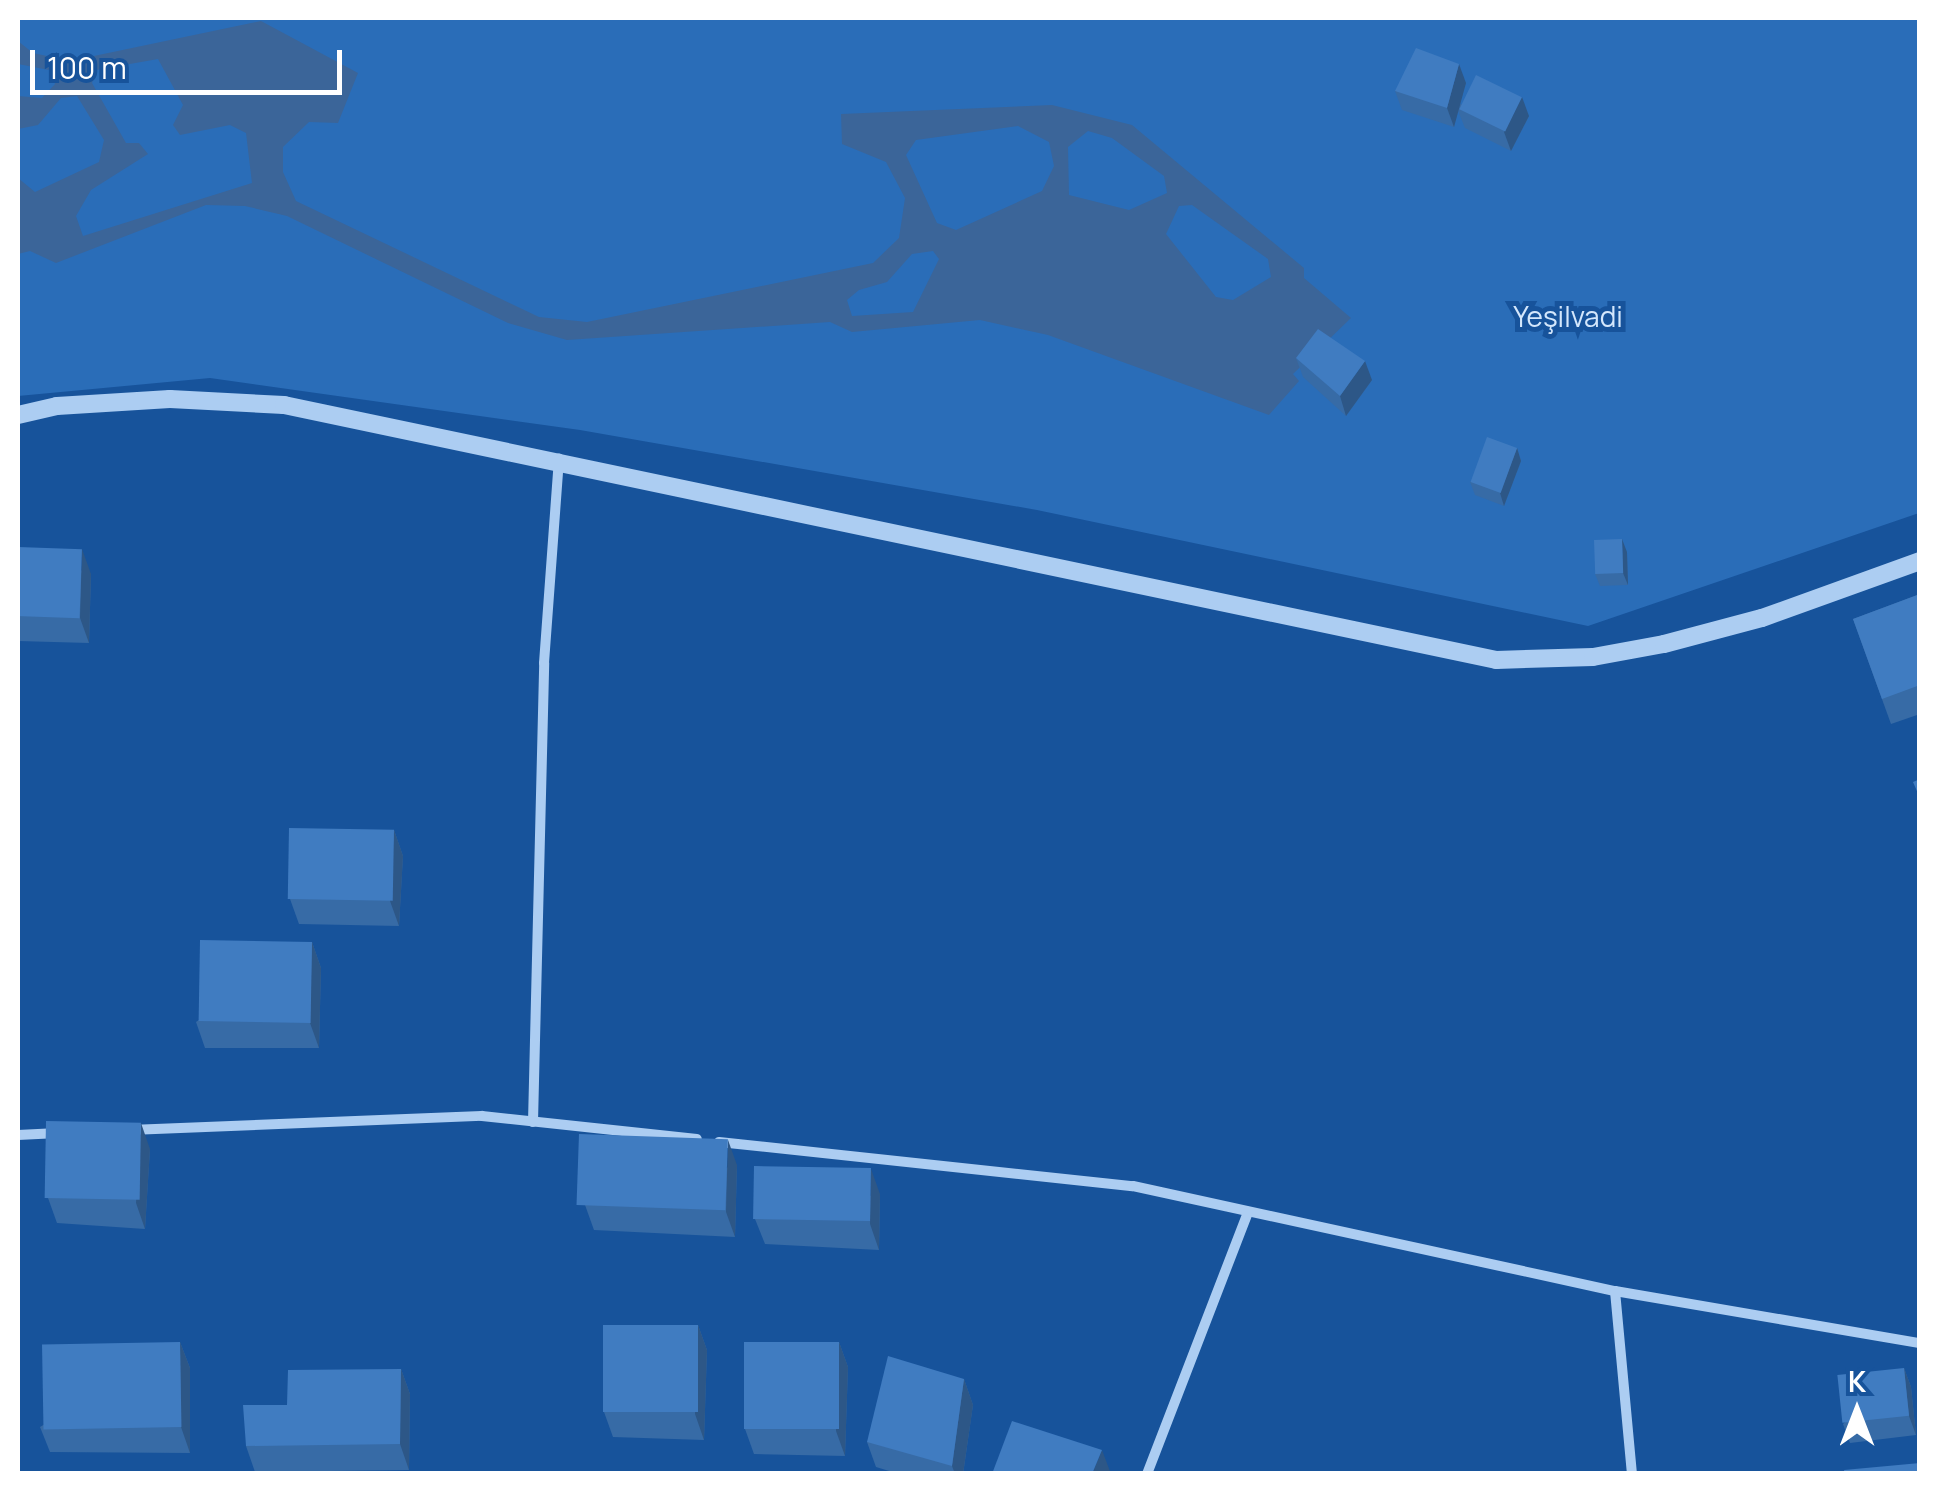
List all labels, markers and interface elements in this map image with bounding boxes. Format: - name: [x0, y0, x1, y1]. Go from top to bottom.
- scale bar: [35, 30, 348, 92]
- text: 100 m: [47, 47, 127, 88]
- park label: Yeşilvadi: [1513, 299, 1623, 333]
- north arrow: [1807, 1361, 1907, 1461]
- text: K: [1848, 1362, 1866, 1400]

